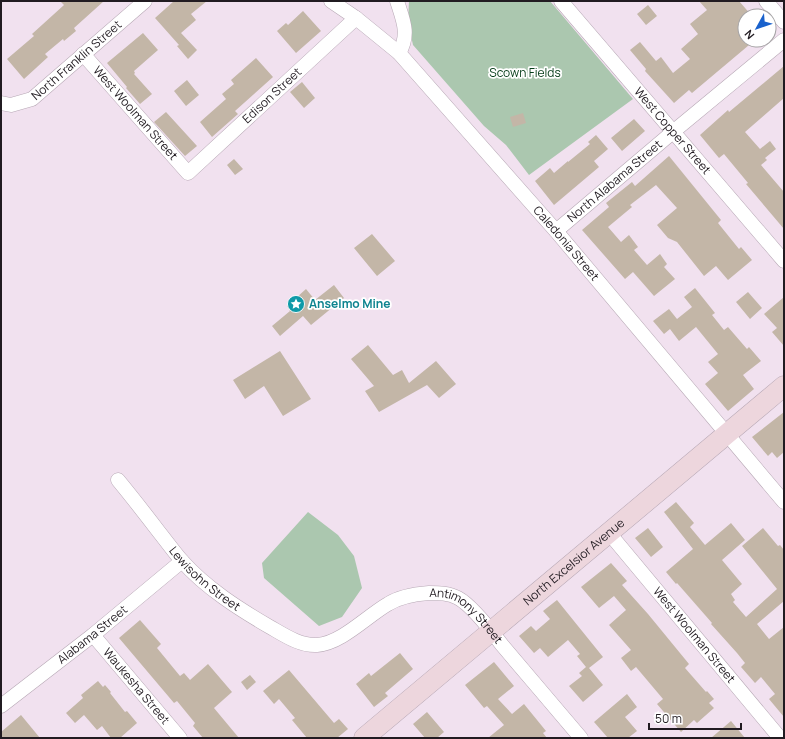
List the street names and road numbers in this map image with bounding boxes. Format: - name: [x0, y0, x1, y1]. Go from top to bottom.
- street label: North Franklin Street: [27, 16, 125, 104]
- street label: West Woolman Street: [89, 62, 182, 164]
- street label: Edison Street: [238, 63, 305, 127]
- street label: West Copper Street: [630, 83, 715, 178]
- street label: North Alabama Street: [563, 136, 666, 226]
- street label: Caledonia Street: [530, 202, 603, 284]
- street label: North Excelsior Avenue: [519, 514, 628, 609]
- street label: Lewisohn Street: [165, 543, 244, 615]
- street label: West Woolman Street: [650, 583, 740, 687]
- street label: Antimony Street: [429, 584, 507, 647]
- street label: Alabama Street: [54, 601, 131, 668]
- street label: Waukesha Street: [99, 644, 174, 728]

